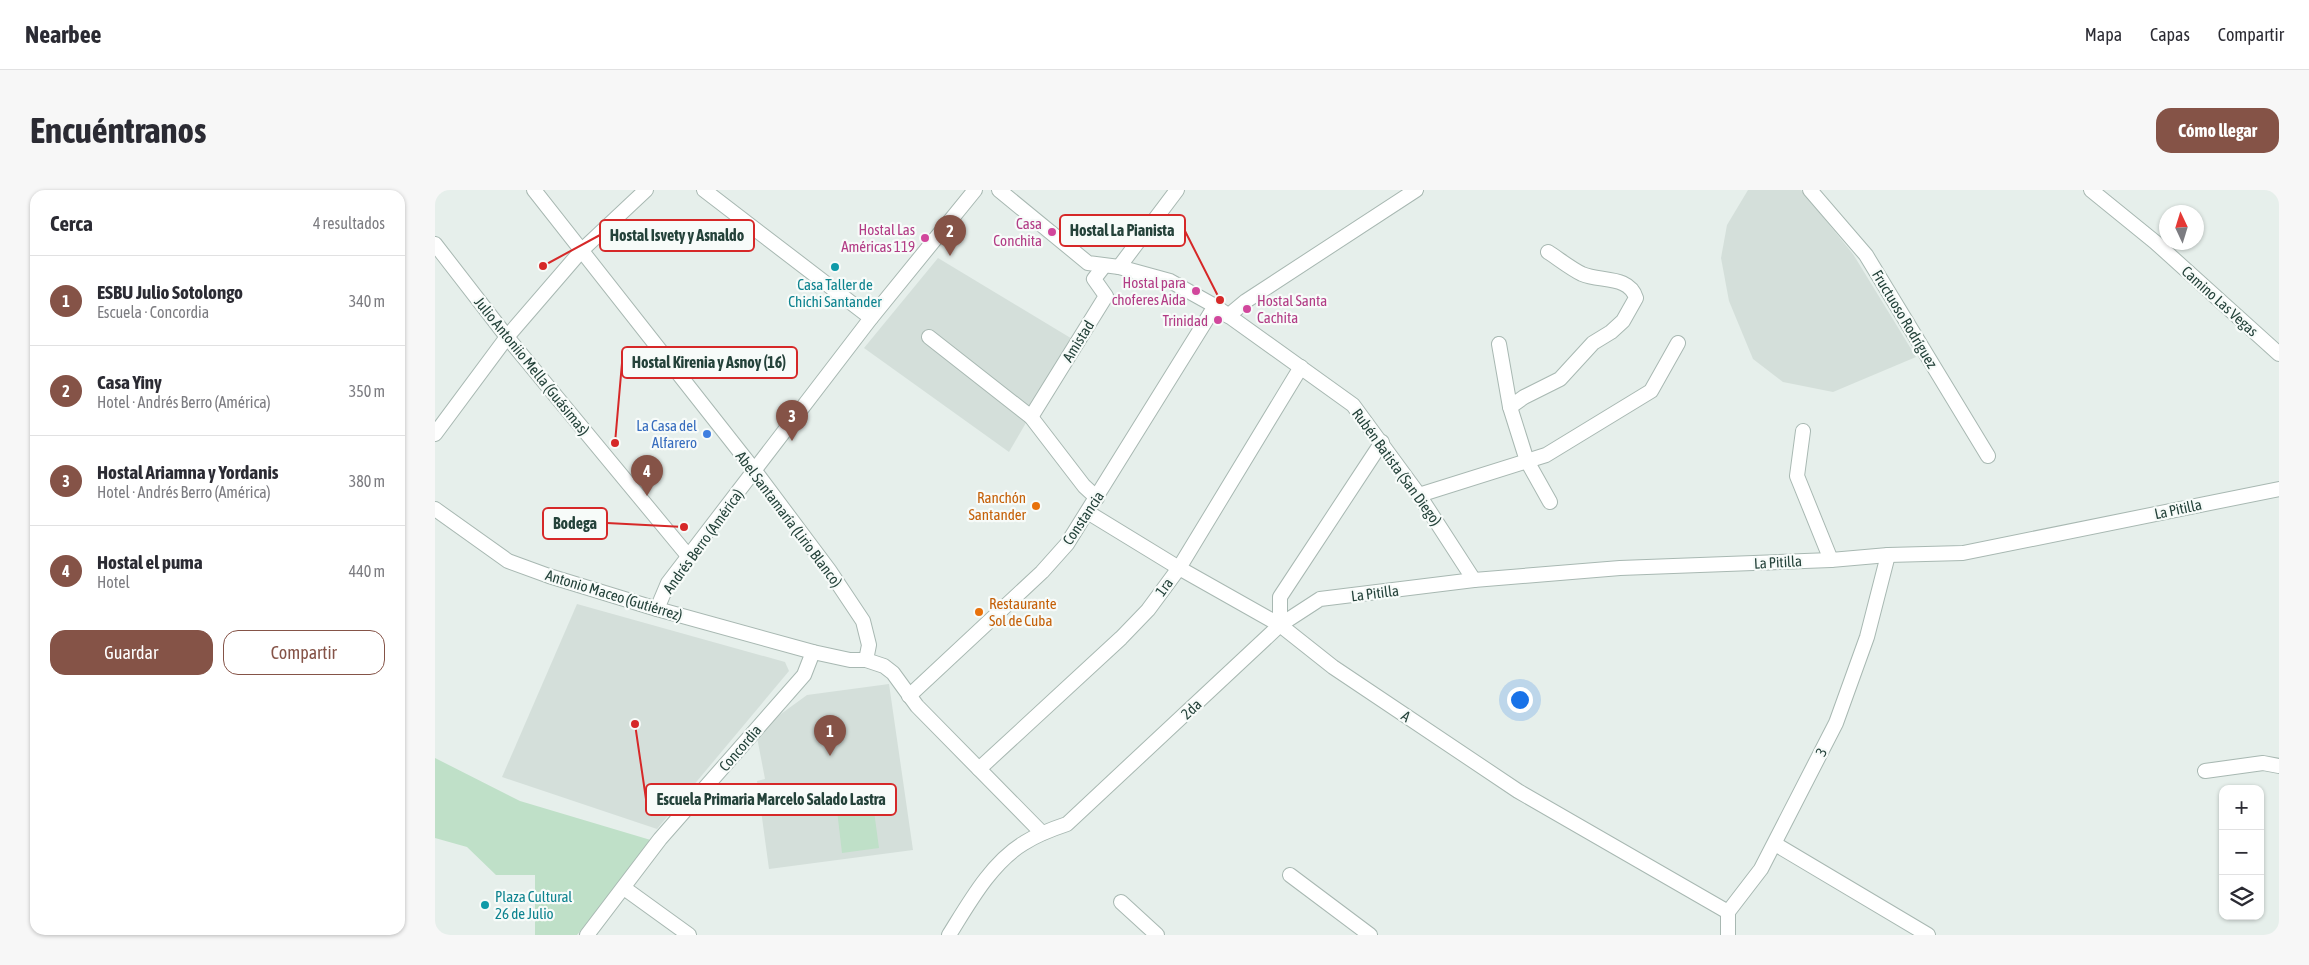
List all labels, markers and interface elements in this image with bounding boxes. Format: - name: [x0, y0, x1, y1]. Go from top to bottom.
- text: Nearbee: [25, 21, 101, 48]
- text: Mapa: [2085, 24, 2122, 45]
- text: Capas: [2150, 24, 2190, 45]
- text: Compartir: [2218, 24, 2284, 45]
- button: Cómo llegar: [2156, 108, 2279, 153]
- text: Encuéntranos: [30, 110, 206, 150]
- north arrow: [2159, 205, 2204, 250]
- text: Cerca: [50, 211, 93, 235]
- text: 4 resultados: [313, 214, 385, 232]
- pin: 2: [934, 215, 966, 256]
- place label: Casa Conchita: [993, 215, 1042, 249]
- callout: Hostal La Pianista: [1060, 215, 1185, 246]
- callout: Hostal Isvety y Asnaldo: [600, 220, 754, 251]
- place label: Hostal Las Américas 119: [841, 221, 915, 255]
- text: Hostal La Pianista: [1070, 221, 1174, 239]
- text: Hostal Isvety y Asnaldo: [610, 226, 745, 244]
- marker: Casa Conchita: [1046, 226, 1058, 238]
- marker: Hostal Las Américas 119: [919, 232, 931, 244]
- marker: Casa Taller de Chichi Santander: [829, 261, 841, 273]
- street label: Camino Las Vegas: [2178, 262, 2262, 340]
- street label: Fructuoso Rodríguez: [1869, 267, 1941, 372]
- place label: Hostal para choferes Aida: [1112, 274, 1186, 308]
- place label: Casa Taller de Chichi Santander: [788, 276, 882, 310]
- text: ESBU Julio Sotolongo: [97, 281, 243, 303]
- marker: Hostal para choferes Aida: [1190, 285, 1202, 297]
- text: 1: [62, 292, 70, 310]
- text: 340 m: [349, 292, 385, 310]
- place label: Hostal Santa Cachita: [1257, 292, 1327, 326]
- street label: Julio Antoniio Mella (Guásimas): [471, 294, 593, 438]
- text: Escuela · Concordia: [97, 303, 209, 321]
- marker: Hostal Santa Cachita: [1241, 303, 1253, 315]
- place label: Trinidad: [1163, 312, 1208, 329]
- marker: Trinidad: [1212, 314, 1224, 326]
- street label: Amistad: [1059, 317, 1097, 365]
- callout: Hostal Kirenia y Asnoy (16): [622, 347, 797, 378]
- text: Hostal Kirenia y Asnoy (16): [632, 353, 786, 371]
- text: Casa Yiny: [97, 371, 162, 393]
- text: 2: [62, 382, 70, 400]
- text: 350 m: [349, 382, 385, 400]
- text: Hotel · Andrés Berro (América): [97, 393, 271, 411]
- pin: 3: [776, 400, 808, 441]
- street label: Rubén Batista (San Diego): [1349, 405, 1445, 529]
- place label: La Casa del Alfarero: [636, 417, 697, 451]
- marker: La Casa del Alfarero: [701, 428, 713, 440]
- street label: Abel Santamaría (Lirio Blanco): [733, 448, 845, 590]
- pin: 4: [631, 455, 663, 496]
- text: Hostal Ariamna y Yordanis: [97, 461, 279, 483]
- text: 3: [62, 472, 70, 490]
- text: 380 m: [349, 472, 385, 490]
- text: Hotel · Andrés Berro (América): [97, 483, 271, 501]
- street label: Andrés Berro (América): [659, 486, 747, 596]
- street label: Constancia: [1059, 488, 1107, 548]
- place label: Ranchón Santander: [969, 489, 1027, 523]
- street label: La Pitilla: [2153, 496, 2203, 522]
- marker: Ranchón Santander: [1030, 500, 1042, 512]
- callout: Bodega: [543, 508, 607, 539]
- text: Bodega: [553, 514, 597, 532]
- text: Hostal el puma: [97, 551, 203, 573]
- street label: La Pitilla: [1754, 552, 1802, 572]
- text: 4: [62, 562, 70, 580]
- text: 440 m: [349, 562, 385, 580]
- street label: Antonio Maceo (Gutiérrez): [544, 566, 684, 624]
- text: Hotel: [97, 573, 130, 591]
- street label: 1ra: [1152, 575, 1176, 599]
- street label: La Pitilla: [1350, 582, 1400, 604]
- place label: Restaurante Sol de Cuba: [989, 595, 1057, 629]
- marker: Restaurante Sol de Cuba: [973, 606, 985, 618]
- button: Guardar: [50, 630, 213, 675]
- button: Compartir: [223, 630, 385, 675]
- your location: [1507, 687, 1533, 713]
- street label: 2da: [1177, 696, 1205, 722]
- street label: A: [1398, 707, 1414, 725]
- pin: 1: [814, 715, 846, 756]
- street label: Concordia: [715, 721, 765, 775]
- street label: 3: [1812, 745, 1830, 759]
- callout: Escuela Primaria Marcelo Salado Lastra: [646, 784, 896, 815]
- map controls: [2219, 785, 2264, 920]
- button: +: [2219, 785, 2264, 830]
- text: Escuela Primaria Marcelo Salado Lastra: [656, 790, 886, 808]
- button: −: [2219, 830, 2264, 875]
- button: layers: [2219, 875, 2264, 920]
- place label: Plaza Cultural 26 de Julio: [495, 888, 572, 922]
- marker: Plaza Cultural 26 de Julio: [479, 899, 491, 911]

